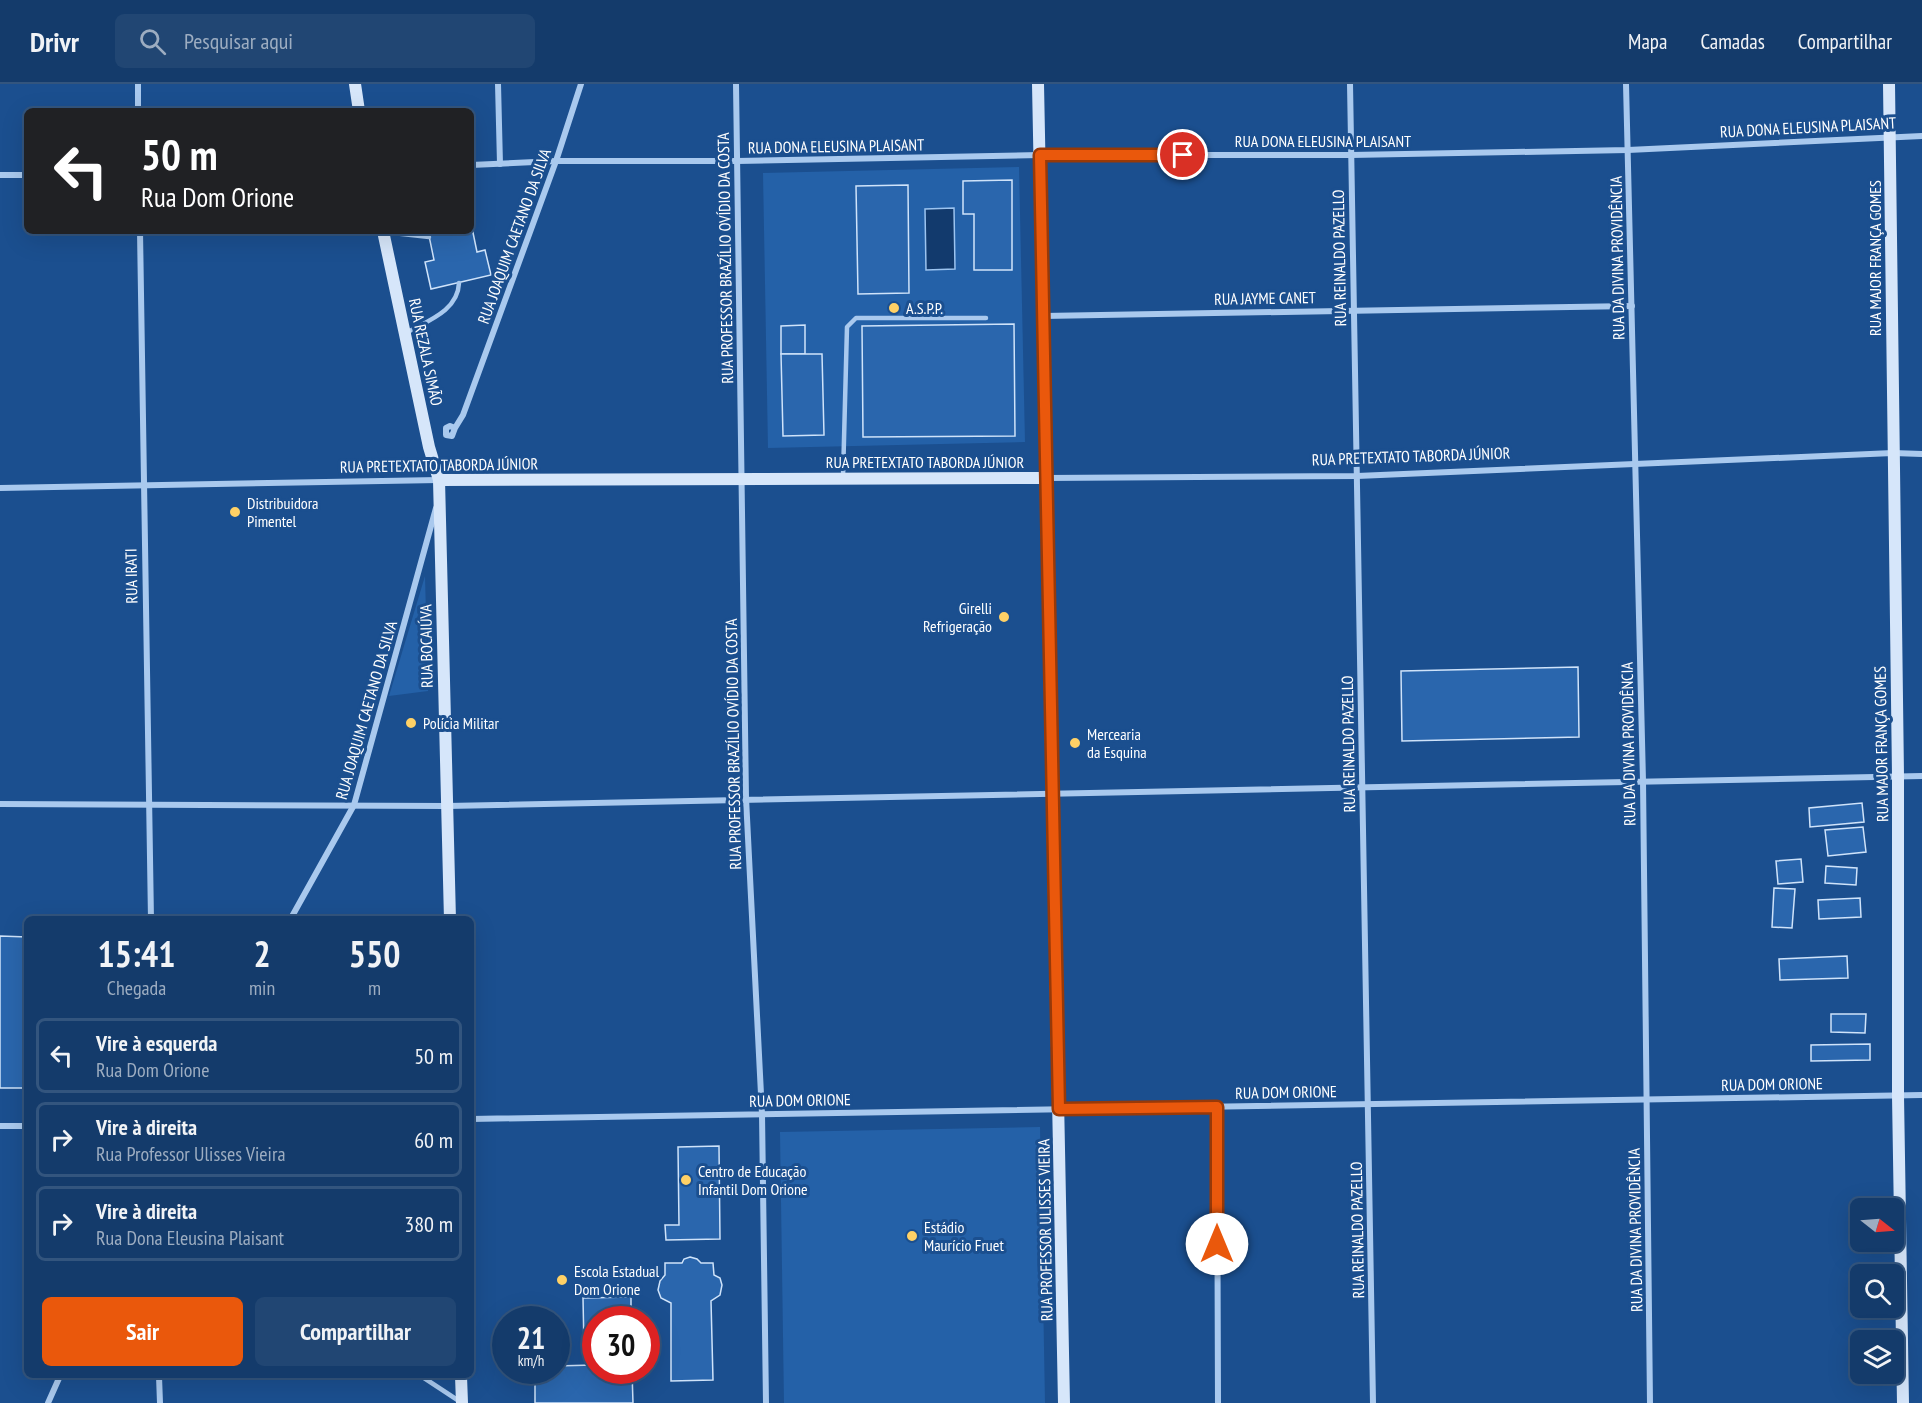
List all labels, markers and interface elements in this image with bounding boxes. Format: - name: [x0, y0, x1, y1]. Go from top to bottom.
- search box: [115, 14, 535, 68]
- text: Drivr: [30, 23, 79, 60]
- icon: search: [136, 25, 169, 58]
- text: Pesquisar aqui: [184, 27, 293, 55]
- text: Mapa: [1628, 28, 1667, 55]
- text: Camadas: [1700, 28, 1765, 55]
- text: Compartilhar: [1798, 28, 1892, 55]
- street label: RUA DONA ELEUSINA PLAISANT: [1719, 112, 1897, 142]
- text: 50 m: [141, 127, 218, 182]
- pin: [1157, 129, 1208, 180]
- street label: RUA DONA ELEUSINA PLAISANT: [1235, 131, 1411, 151]
- icon: left: [42, 132, 120, 210]
- street label: RUA PROFESSOR BRAZÍLIO OVÍDIO DA COSTA: [713, 132, 737, 384]
- street label: RUA DONA ELEUSINA PLAISANT: [748, 134, 924, 158]
- icon: arrive: [1166, 138, 1199, 171]
- street label: RUA JOAQUIM CAETANO DA SILVA: [473, 145, 555, 326]
- street label: RUA DA DIVINA PROVIDÊNCIA: [1606, 176, 1628, 340]
- text: Rua Dom Orione: [141, 180, 294, 214]
- street label: RUA MAJOR FRANÇA GOMES: [1865, 180, 1885, 336]
- street label: RUA REINALDO PAZELLO: [1328, 189, 1350, 327]
- street label: RUA JAYME CANET: [1214, 287, 1316, 309]
- street label: RUA REZALA SIMÃO: [405, 296, 447, 408]
- place label: A.S.P.P.: [906, 298, 943, 318]
- marker: A.S.P.P.: [887, 301, 901, 315]
- street label: RUA PRETEXTATO TABORDA JÚNIOR: [1312, 443, 1511, 469]
- street label: RUA PRETEXTATO TABORDA JÚNIOR: [826, 452, 1025, 472]
- street label: RUA PRETEXTATO TABORDA JÚNIOR: [340, 453, 539, 477]
- place label: Distribuidora Pimentel: [247, 493, 319, 531]
- marker: Distribuidora Pimentel: [228, 505, 242, 519]
- street label: RUA IRATI: [121, 548, 141, 604]
- place label: Girelli Refrigeração: [923, 598, 992, 636]
- street label: RUA BOCAIÚVA: [415, 604, 437, 688]
- marker: Girelli Refrigeração: [997, 610, 1011, 624]
- street label: RUA JOAQUIM CAETANO DA SILVA: [331, 618, 401, 802]
- street label: RUA PROFESSOR BRAZÍLIO OVÍDIO DA COSTA: [721, 618, 745, 870]
- street label: RUA DA DIVINA PROVIDÊNCIA: [1617, 662, 1639, 826]
- street label: RUA MAJOR FRANÇA GOMES: [1870, 666, 1892, 822]
- street label: RUA REINALDO PAZELLO: [1337, 675, 1359, 813]
- place label: Polícia Militar: [423, 713, 499, 733]
- marker: Polícia Militar: [404, 716, 418, 730]
- place label: Mercearia da Esquina: [1087, 724, 1147, 762]
- marker: Mercearia da Esquina: [1068, 736, 1082, 750]
- text: 15:41: [98, 930, 175, 977]
- text: 2: [253, 930, 271, 977]
- text: 550: [349, 930, 400, 977]
- text: Chegada: [107, 975, 166, 1001]
- text: min: [249, 975, 275, 1001]
- text: m: [368, 975, 381, 1001]
- text: Vire à esquerda: [96, 1029, 217, 1057]
- icon: left: [45, 1039, 78, 1072]
- text: 50 m: [414, 1042, 453, 1070]
- text: Rua Dom Orione: [96, 1057, 209, 1083]
- street label: RUA DOM ORIONE: [1721, 1073, 1823, 1095]
- street label: RUA DOM ORIONE: [1235, 1081, 1337, 1103]
- street label: RUA DOM ORIONE: [749, 1089, 851, 1111]
- text: Vire à direita: [96, 1113, 197, 1141]
- icon: right: [45, 1123, 78, 1156]
- text: 60 m: [414, 1126, 453, 1154]
- street label: RUA PROFESSOR ULISSES VIEIRA: [1033, 1138, 1057, 1321]
- text: Rua Professor Ulisses Vieira: [96, 1141, 285, 1167]
- street label: RUA DA DIVINA PROVIDÊNCIA: [1624, 1148, 1646, 1312]
- place label: Centro de Educação Infantil Dom Orione: [698, 1161, 808, 1199]
- street label: RUA REINALDO PAZELLO: [1346, 1161, 1368, 1299]
- marker: Centro de Educação Infantil Dom Orione: [679, 1173, 693, 1187]
- text: Vire à direita: [96, 1197, 197, 1225]
- north arrow: [1850, 1198, 1904, 1252]
- map controls: [1850, 1198, 1904, 1384]
- icon: right: [45, 1207, 78, 1240]
- text: 380 m: [404, 1210, 453, 1238]
- position arrow: [1185, 1212, 1249, 1276]
- place label: Estádio Maurício Fruet: [924, 1217, 1004, 1255]
- text: Rua Dona Eleusina Plaisant: [96, 1225, 284, 1251]
- marker: Estádio Maurício Fruet: [905, 1229, 919, 1243]
- place label: Escola Estadual Dom Orione: [574, 1261, 659, 1299]
- button: search: [1850, 1264, 1904, 1318]
- marker: Escola Estadual Dom Orione: [555, 1273, 569, 1287]
- button: Sair: [42, 1297, 243, 1366]
- button: Compartilhar: [255, 1297, 456, 1366]
- speed limit sign: 30: [582, 1306, 660, 1384]
- text: 21: [517, 1318, 545, 1357]
- button: layers: [1850, 1330, 1904, 1384]
- text: km/h: [518, 1351, 544, 1370]

